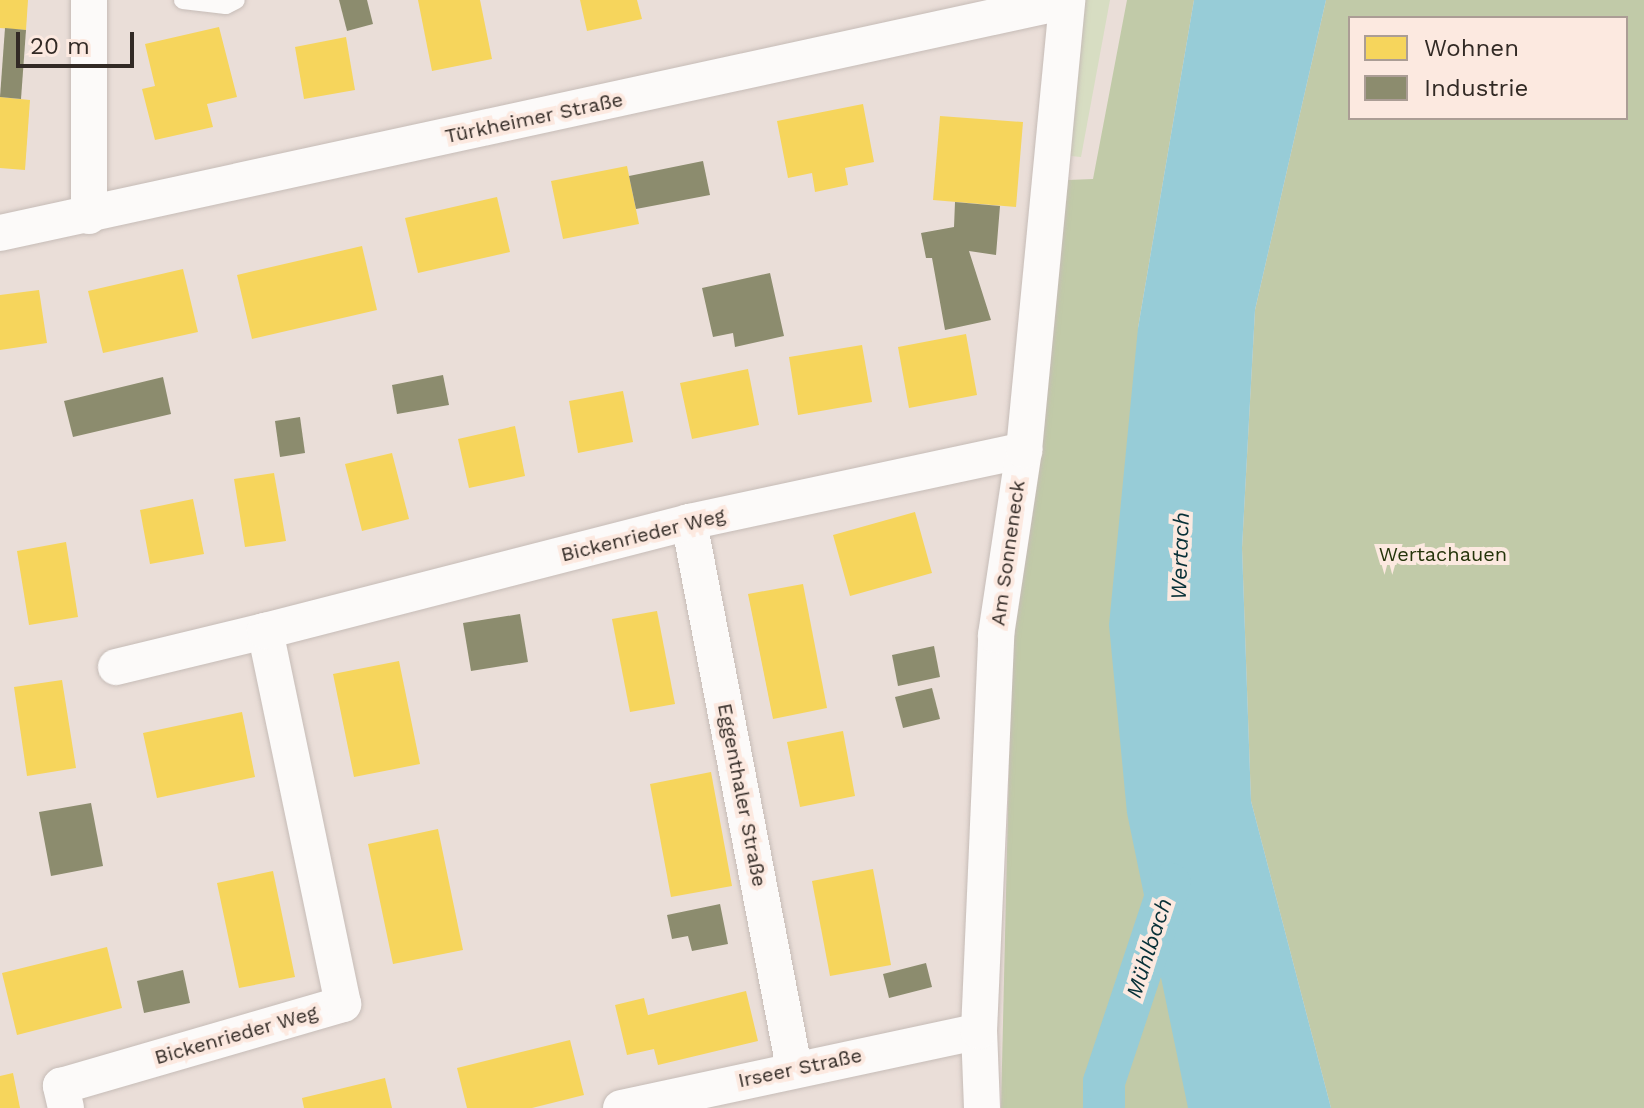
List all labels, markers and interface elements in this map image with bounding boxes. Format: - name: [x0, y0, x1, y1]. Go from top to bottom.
- scale bar: [20, 16, 138, 66]
- legend: [1348, 16, 1628, 120]
- text: 20 m: [30, 32, 90, 60]
- text: Wohnen: [1424, 34, 1519, 62]
- text: Industrie: [1424, 74, 1528, 102]
- street label: Türkheimer Straße: [443, 87, 625, 149]
- street label: Am Sonneneck: [986, 479, 1030, 627]
- street label: Bickenrieder Weg: [558, 503, 728, 567]
- water label: Wertach: [1165, 512, 1195, 600]
- park label: Wertachauen: [1379, 542, 1507, 566]
- street label: Eggenthaler Straße: [712, 701, 772, 889]
- water label: Mühlbach: [1120, 895, 1178, 1001]
- street label: Bickenrieder Weg: [151, 1000, 321, 1070]
- street label: Irseer Straße: [736, 1043, 864, 1093]

